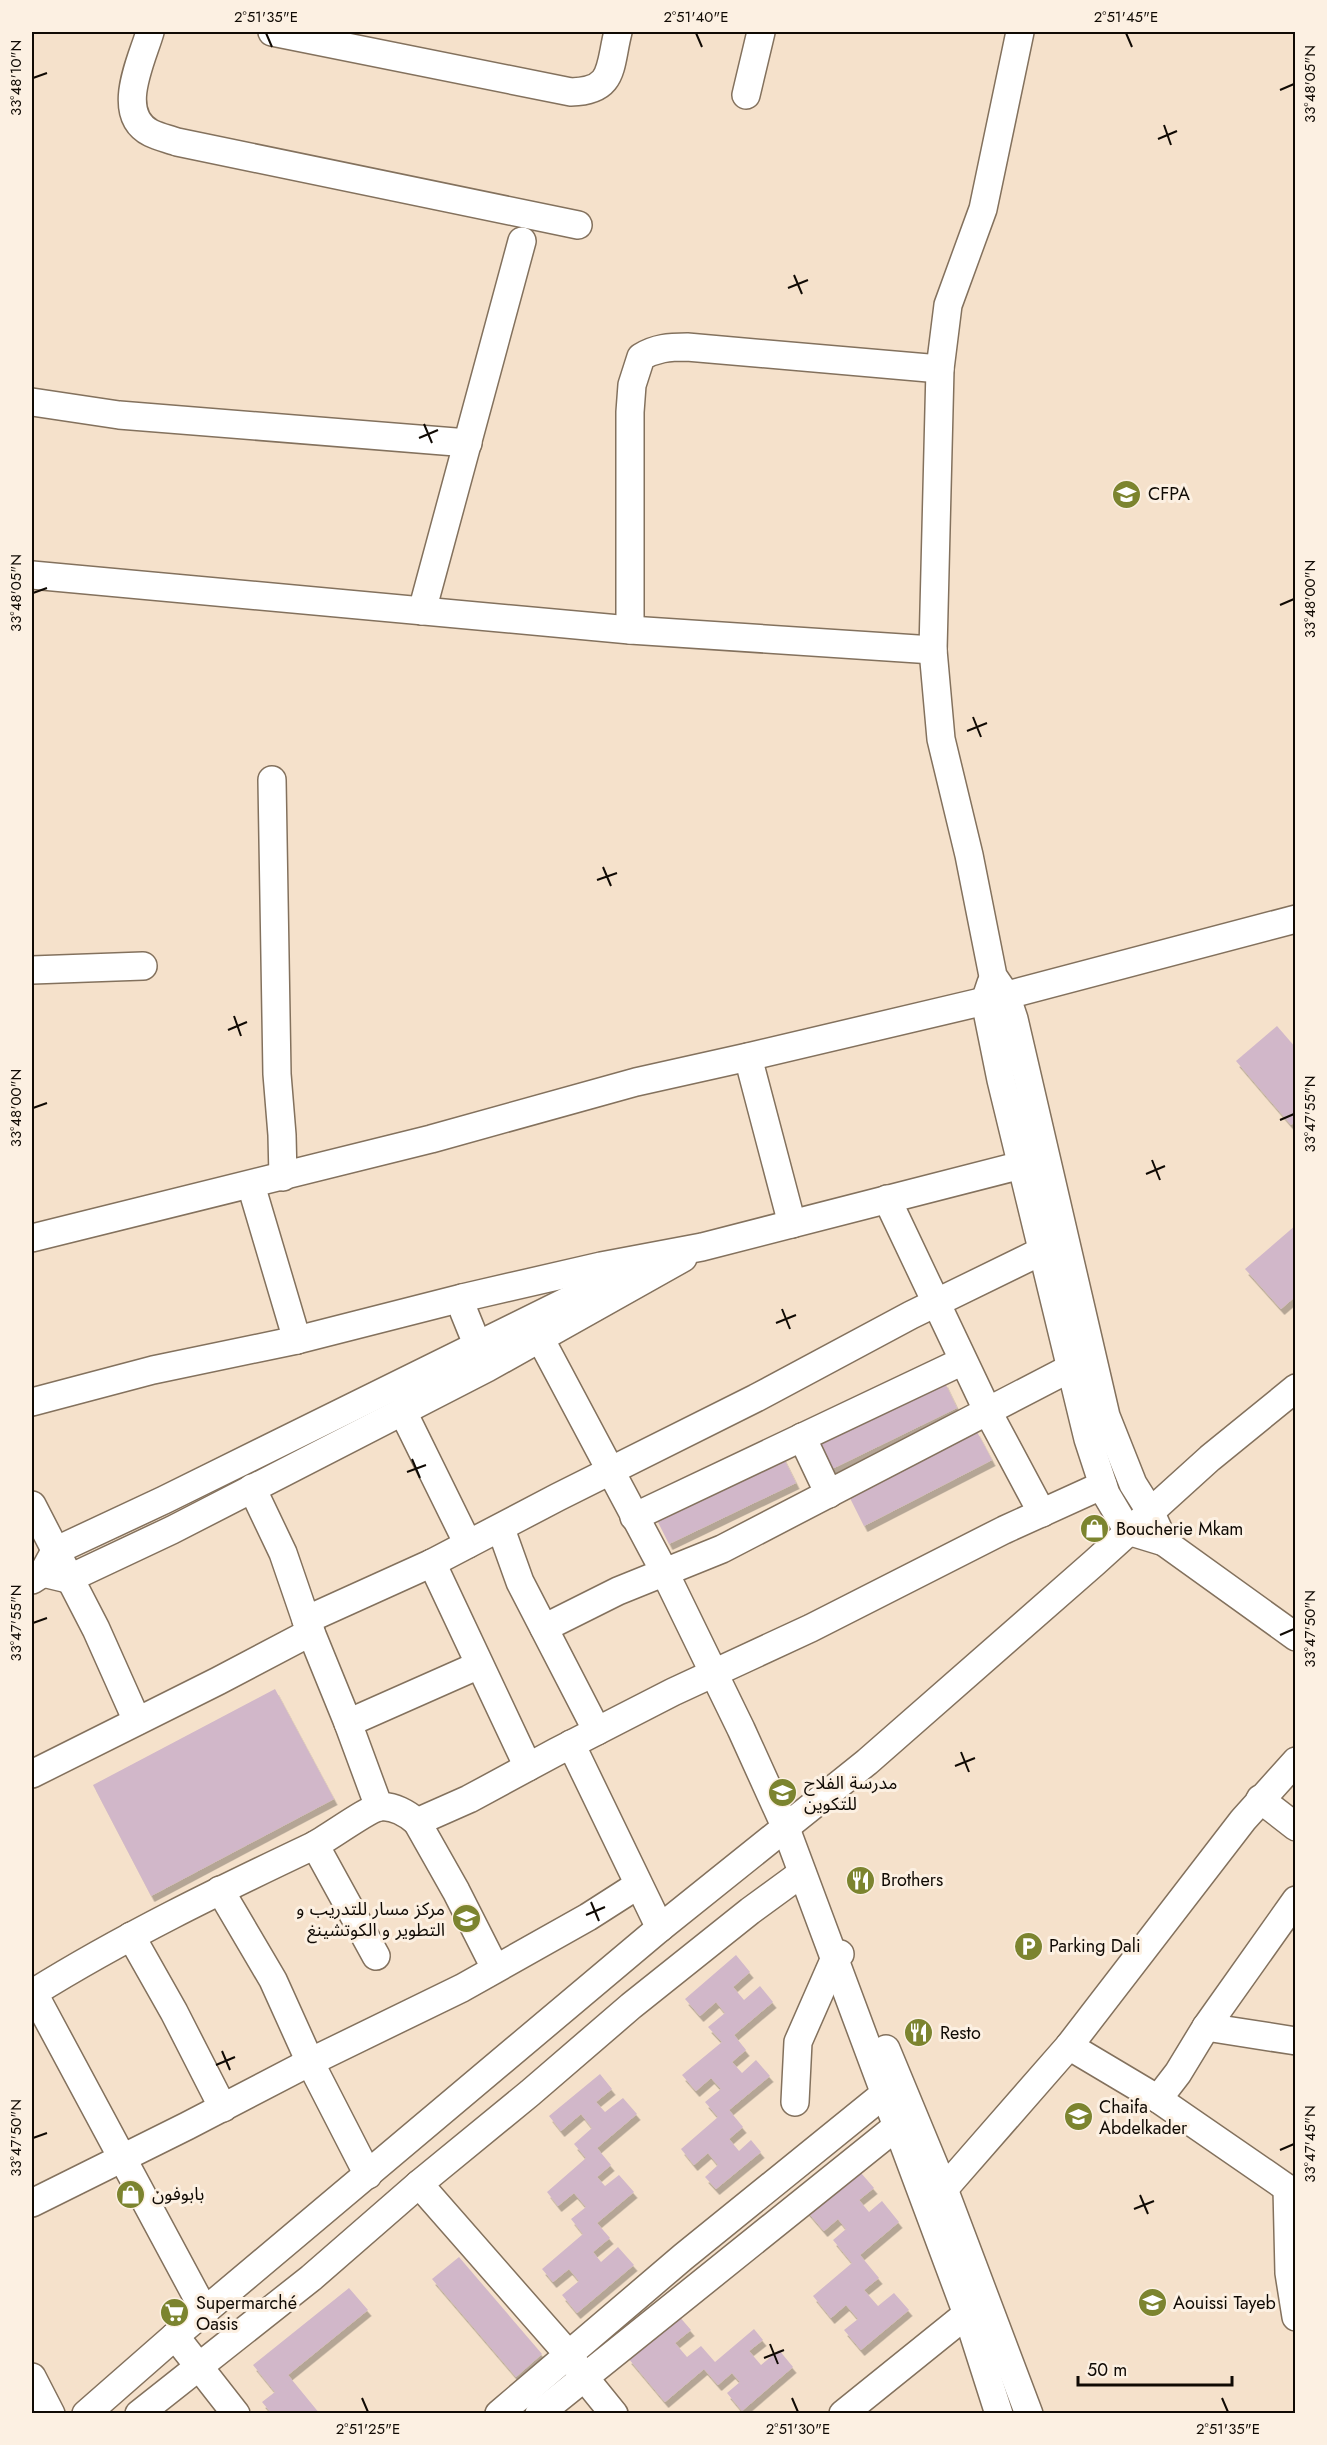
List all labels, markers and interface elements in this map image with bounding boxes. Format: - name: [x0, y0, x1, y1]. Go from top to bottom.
- text: 2°51'35"E: [234, 6, 298, 28]
- text: 2°51'40"E: [663, 6, 729, 28]
- text: 2°51'45"E: [1094, 6, 1158, 28]
- text: 33°48'10"N: [5, 40, 27, 116]
- text: 33°48'05"N: [1299, 45, 1321, 123]
- school or university icon: CFPA: [1111, 478, 1143, 510]
- place label: CFPA: [1148, 481, 1190, 507]
- text: 33°48'05"N: [5, 554, 27, 632]
- text: 33°48'00"N: [1299, 560, 1321, 638]
- text: 33°48'00"N: [5, 1069, 27, 1147]
- text: 33°47'55"N: [1299, 1076, 1321, 1152]
- shop icon: Boucherie Mkam: [1079, 1513, 1111, 1545]
- place label: Boucherie Mkam: [1116, 1516, 1243, 1542]
- text: 33°47'55"N: [5, 1585, 27, 1661]
- text: 33°47'50"N: [1299, 1590, 1321, 1668]
- place label: مدرسة الفلاح للتكوين: [804, 1770, 898, 1817]
- school or university icon: مدرسة الفلاح للتكوين: [767, 1777, 799, 1809]
- restaurant icon: Brothers: [844, 1864, 876, 1896]
- place label: Brothers: [881, 1867, 943, 1893]
- place label: مركز مسار للتدريب و التطوير و الكوتشينغ: [296, 1896, 445, 1944]
- school or university icon: مركز مسار للتدريب و التطوير و الكوتشينغ: [450, 1903, 482, 1935]
- parking icon: Parking Dali: [1012, 1930, 1044, 1962]
- place label: Parking Dali: [1049, 1933, 1141, 1959]
- restaurant icon: Resto: [903, 2017, 935, 2049]
- place label: Resto: [940, 2020, 981, 2046]
- place label: Chaifa Abdelkader: [1099, 2094, 1188, 2141]
- text: 33°47'50"N: [5, 2099, 27, 2177]
- school or university icon: Chaifa Abdelkader: [1062, 2101, 1094, 2133]
- text: 33°47'45"N: [1299, 2105, 1321, 2183]
- shop icon: بابوفون: [115, 2178, 147, 2210]
- place label: بابوفون: [152, 2181, 204, 2207]
- school or university icon: Aouissi Tayeb: [1136, 2287, 1168, 2319]
- place label: Supermarché Oasis: [196, 2290, 297, 2337]
- place label: Aouissi Tayeb: [1173, 2290, 1276, 2316]
- supermarket icon: Supermarché Oasis: [159, 2297, 191, 2329]
- scale bar: [1078, 2349, 1232, 2387]
- text: 50 m: [1087, 2357, 1127, 2383]
- text: 2°51'25"E: [336, 2418, 400, 2440]
- text: 2°51'30"E: [766, 2418, 830, 2440]
- text: 2°51'35"E: [1196, 2418, 1260, 2440]

